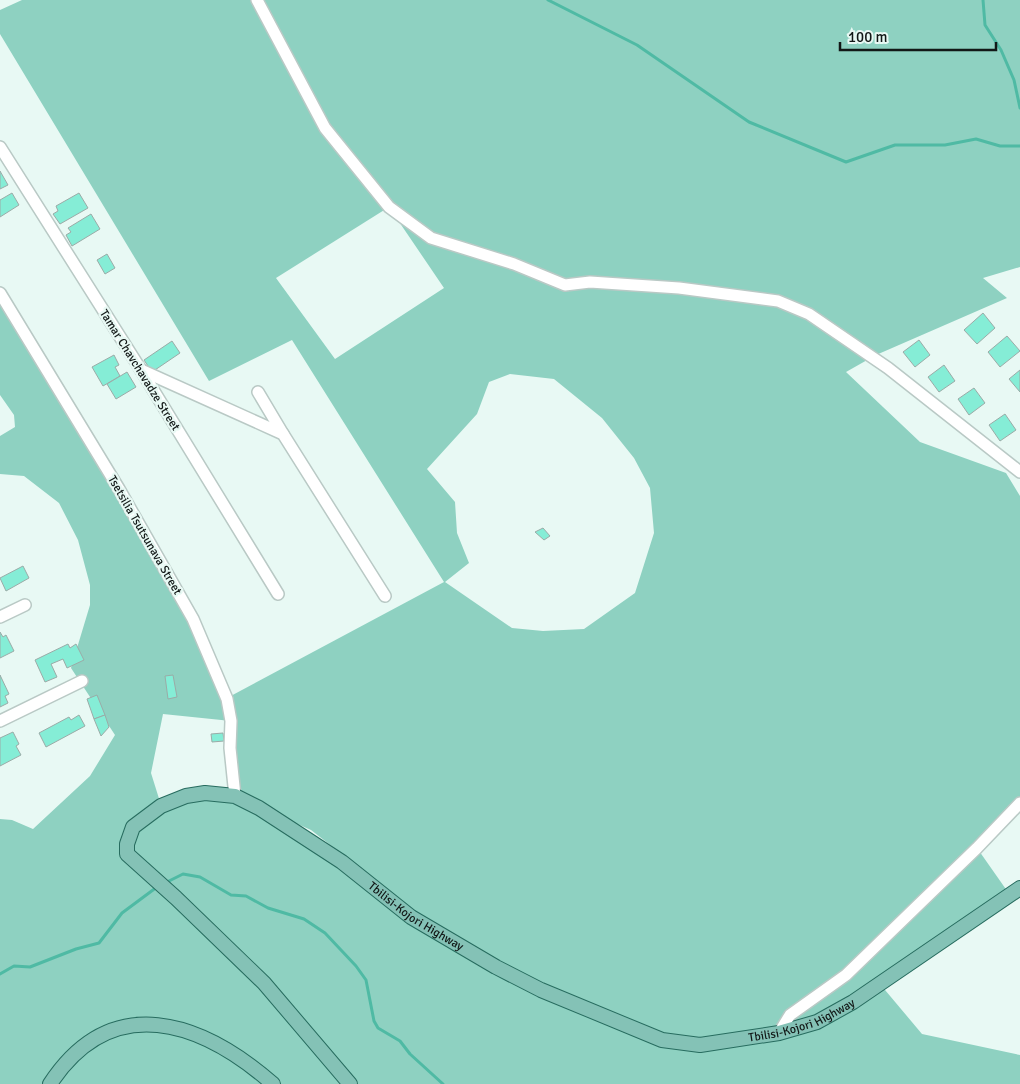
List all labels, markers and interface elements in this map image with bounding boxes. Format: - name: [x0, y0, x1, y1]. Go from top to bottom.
- scale bar: [840, 20, 996, 52]
- text: 100 m: [848, 28, 888, 46]
- street label: Tamar Chavchavadze Street: [96, 307, 183, 434]
- street label: Tsetsilia Tsutsunava Street: [104, 473, 185, 597]
- street label: Tbilisi-Kojori Highway: [365, 879, 467, 954]
- street label: Tbilisi-Kojori Highway: [747, 995, 858, 1046]

